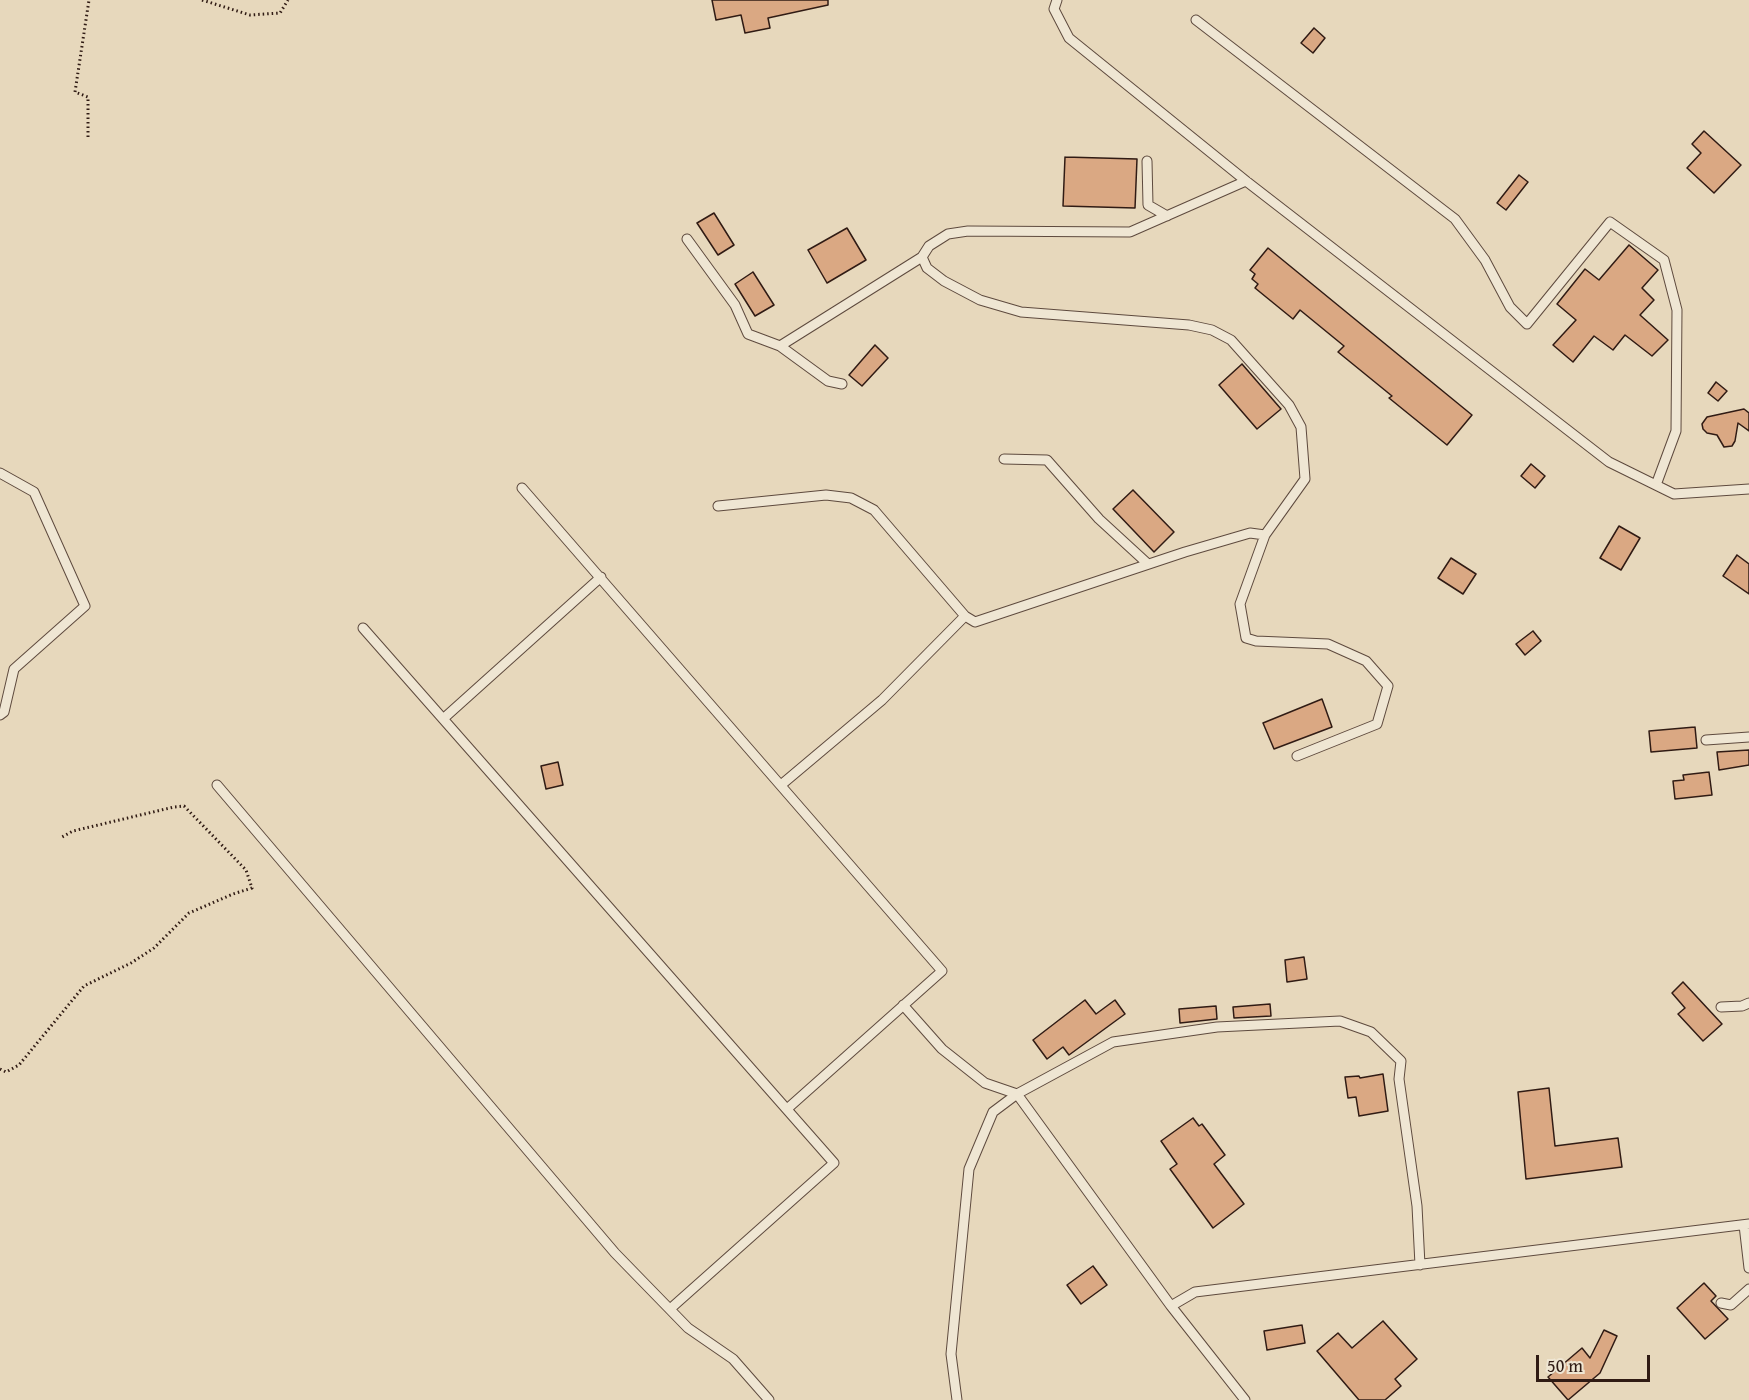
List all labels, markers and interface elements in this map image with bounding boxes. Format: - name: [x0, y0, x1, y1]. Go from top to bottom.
- scale bar: [1539, 1343, 1653, 1381]
- text: 50 m: [1547, 1352, 1583, 1379]

